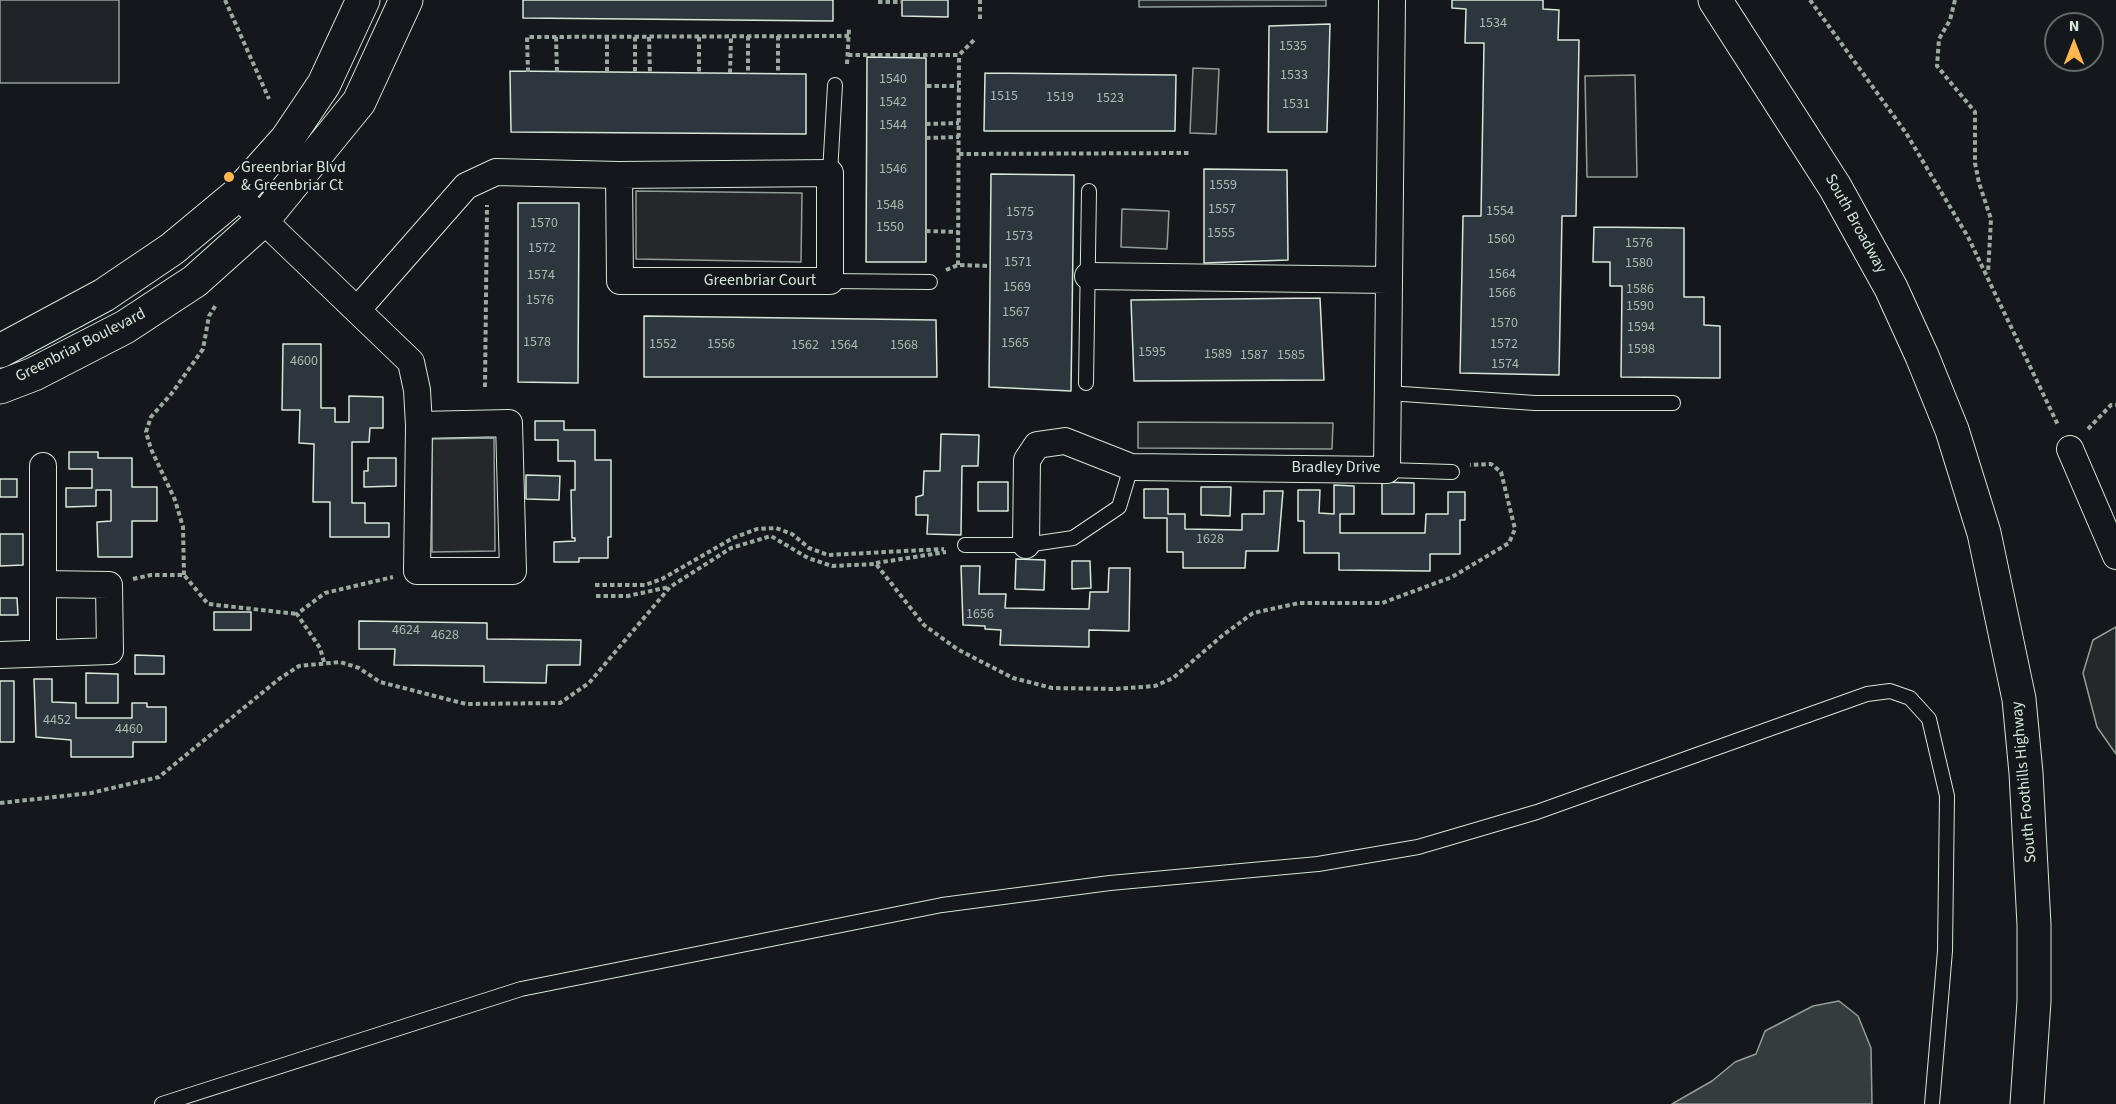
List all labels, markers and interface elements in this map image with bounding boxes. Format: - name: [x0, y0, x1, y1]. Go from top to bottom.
- north arrow: [2044, 12, 2104, 72]
- text: N: [2069, 15, 2079, 37]
- house number: 1534: [1479, 16, 1507, 32]
- house number: 1535: [1279, 39, 1307, 55]
- house number: 1533: [1280, 68, 1308, 84]
- house number: 1540: [879, 72, 907, 88]
- house number: 1515: [990, 89, 1018, 105]
- house number: 1519: [1046, 90, 1074, 106]
- house number: 1523: [1096, 91, 1124, 107]
- house number: 1542: [879, 95, 907, 111]
- house number: 1531: [1282, 97, 1310, 113]
- house number: 1544: [879, 118, 907, 134]
- place label: Greenbriar Blvd & Greenbriar Ct: [241, 158, 346, 196]
- house number: 1546: [879, 162, 907, 178]
- marker: Greenbriar Blvd & Greenbriar Ct: [222, 170, 236, 184]
- street label: South Broadway: [1820, 171, 1890, 277]
- house number: 1559: [1209, 178, 1237, 194]
- house number: 1548: [876, 198, 904, 214]
- house number: 1557: [1208, 202, 1236, 218]
- house number: 1554: [1486, 204, 1514, 220]
- house number: 1575: [1006, 205, 1034, 221]
- house number: 1570: [530, 216, 558, 232]
- house number: 1550: [876, 220, 904, 236]
- house number: 1555: [1207, 226, 1235, 242]
- house number: 1573: [1005, 229, 1033, 245]
- house number: 1560: [1487, 232, 1515, 248]
- house number: 1576: [1625, 236, 1653, 252]
- house number: 1572: [528, 241, 556, 257]
- house number: 1571: [1004, 255, 1032, 271]
- house number: 1580: [1625, 256, 1653, 272]
- house number: 1564: [1488, 267, 1516, 283]
- house number: 1574: [527, 268, 555, 284]
- street label: Greenbriar Court: [704, 271, 816, 291]
- house number: 1569: [1003, 280, 1031, 296]
- house number: 1586: [1626, 282, 1654, 298]
- house number: 1566: [1488, 286, 1516, 302]
- house number: 1576: [526, 293, 554, 309]
- house number: 1590: [1626, 299, 1654, 315]
- street label: Greenbriar Boulevard: [13, 305, 149, 387]
- house number: 1567: [1002, 305, 1030, 321]
- house number: 1570: [1490, 316, 1518, 332]
- house number: 1594: [1627, 320, 1655, 336]
- house number: 1578: [523, 335, 551, 351]
- house number: 1565: [1001, 336, 1029, 352]
- house number: 1552: [649, 337, 677, 353]
- house number: 1556: [707, 337, 735, 353]
- house number: 1572: [1490, 337, 1518, 353]
- house number: 1562: [791, 338, 819, 354]
- house number: 1564: [830, 338, 858, 354]
- house number: 1568: [890, 338, 918, 354]
- house number: 1598: [1627, 342, 1655, 358]
- house number: 1595: [1138, 345, 1166, 361]
- house number: 1589: [1204, 347, 1232, 363]
- house number: 1587: [1240, 348, 1268, 364]
- house number: 1585: [1277, 348, 1305, 364]
- house number: 4600: [290, 354, 318, 370]
- house number: 1574: [1491, 357, 1519, 373]
- street label: Bradley Drive: [1292, 458, 1380, 478]
- house number: 1628: [1196, 532, 1224, 548]
- house number: 1656: [966, 607, 994, 623]
- house number: 4624: [392, 623, 420, 639]
- house number: 4628: [431, 628, 459, 644]
- street label: South Foothills Highway: [2008, 700, 2042, 864]
- house number: 4452: [43, 713, 71, 729]
- house number: 4460: [115, 722, 143, 738]

